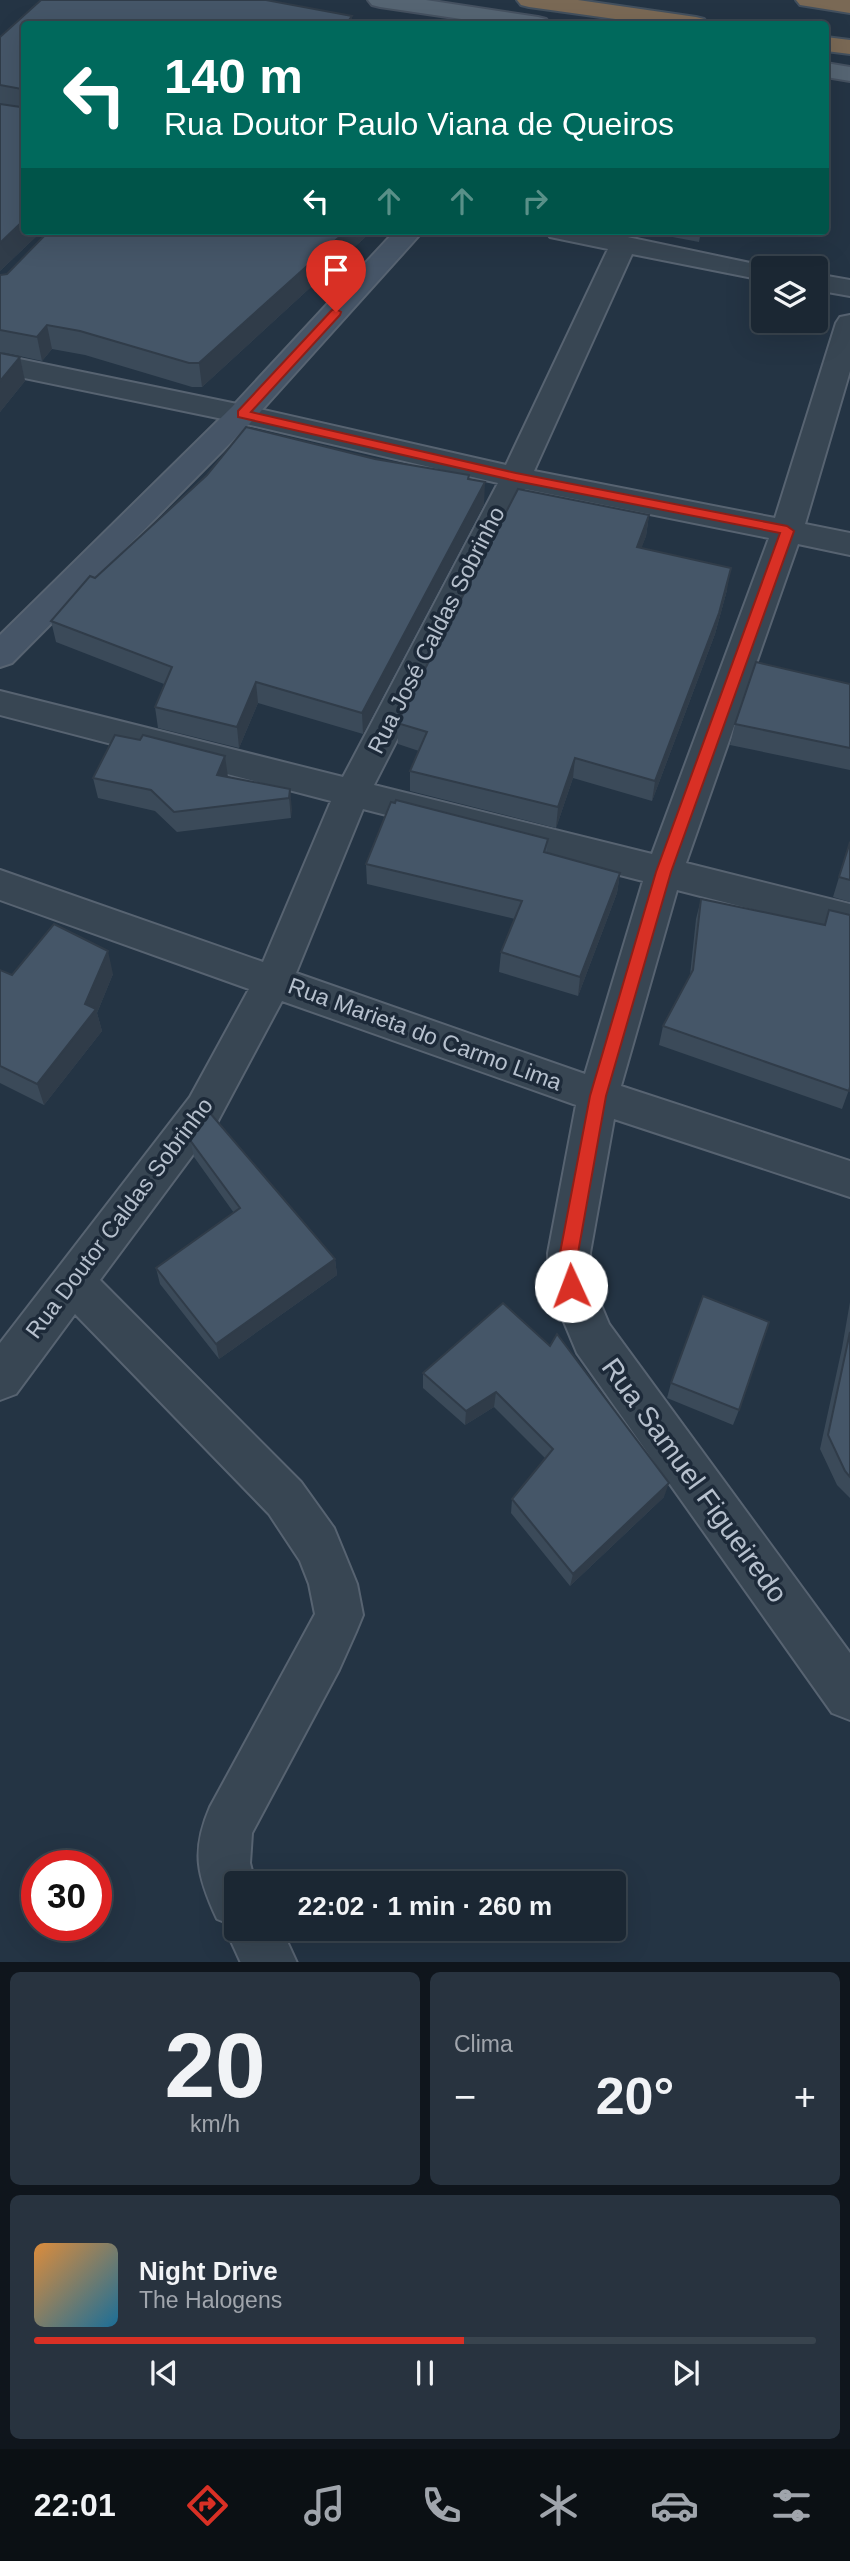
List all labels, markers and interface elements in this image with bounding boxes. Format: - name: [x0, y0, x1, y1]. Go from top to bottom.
- icon: left: [49, 49, 140, 140]
- text: 140 m: [164, 49, 303, 103]
- text: Rua Doutor Paulo Viana de Queiros: [164, 106, 674, 142]
- icon: left: [297, 182, 335, 220]
- icon: ahead: [370, 182, 408, 220]
- icon: ahead: [443, 182, 481, 220]
- icon: right: [516, 182, 554, 220]
- pin: [306, 240, 366, 312]
- icon: arrive: [317, 251, 355, 289]
- map controls: [751, 256, 828, 333]
- button: layers: [751, 256, 828, 333]
- street label: Rua José Caldas Sobrinho: [362, 502, 510, 758]
- street label: Rua Marieta do Carmo Lima: [285, 972, 565, 1096]
- street label: Rua Doutor Caldas Sobrinho: [20, 1093, 218, 1343]
- position arrow: [534, 1249, 608, 1323]
- street label: Rua Samuel Figueiredo: [596, 1352, 794, 1608]
- speed limit sign: 30: [21, 1850, 112, 1941]
- text: 22:02 · 1 min · 260 m: [298, 1891, 552, 1921]
- text: 20: [164, 2015, 266, 2116]
- text: Clima: [454, 2031, 513, 2057]
- text: 20°: [596, 2067, 674, 2125]
- text: −: [454, 2076, 476, 2118]
- text: +: [794, 2076, 816, 2118]
- text: km/h: [190, 2111, 240, 2137]
- text: Night Drive: [139, 2256, 278, 2286]
- text: The Halogens: [139, 2287, 282, 2313]
- icon: previous: [145, 2354, 183, 2392]
- icon: pause: [406, 2354, 444, 2392]
- icon: next: [667, 2354, 705, 2392]
- icon: directions: [183, 2481, 232, 2530]
- icon: music: [300, 2481, 349, 2530]
- icon: phone: [417, 2481, 466, 2530]
- icon: climate: [534, 2481, 583, 2530]
- icon: car: [650, 2481, 699, 2530]
- icon: filters: [767, 2481, 816, 2530]
- text: 22:01: [34, 2487, 116, 2523]

